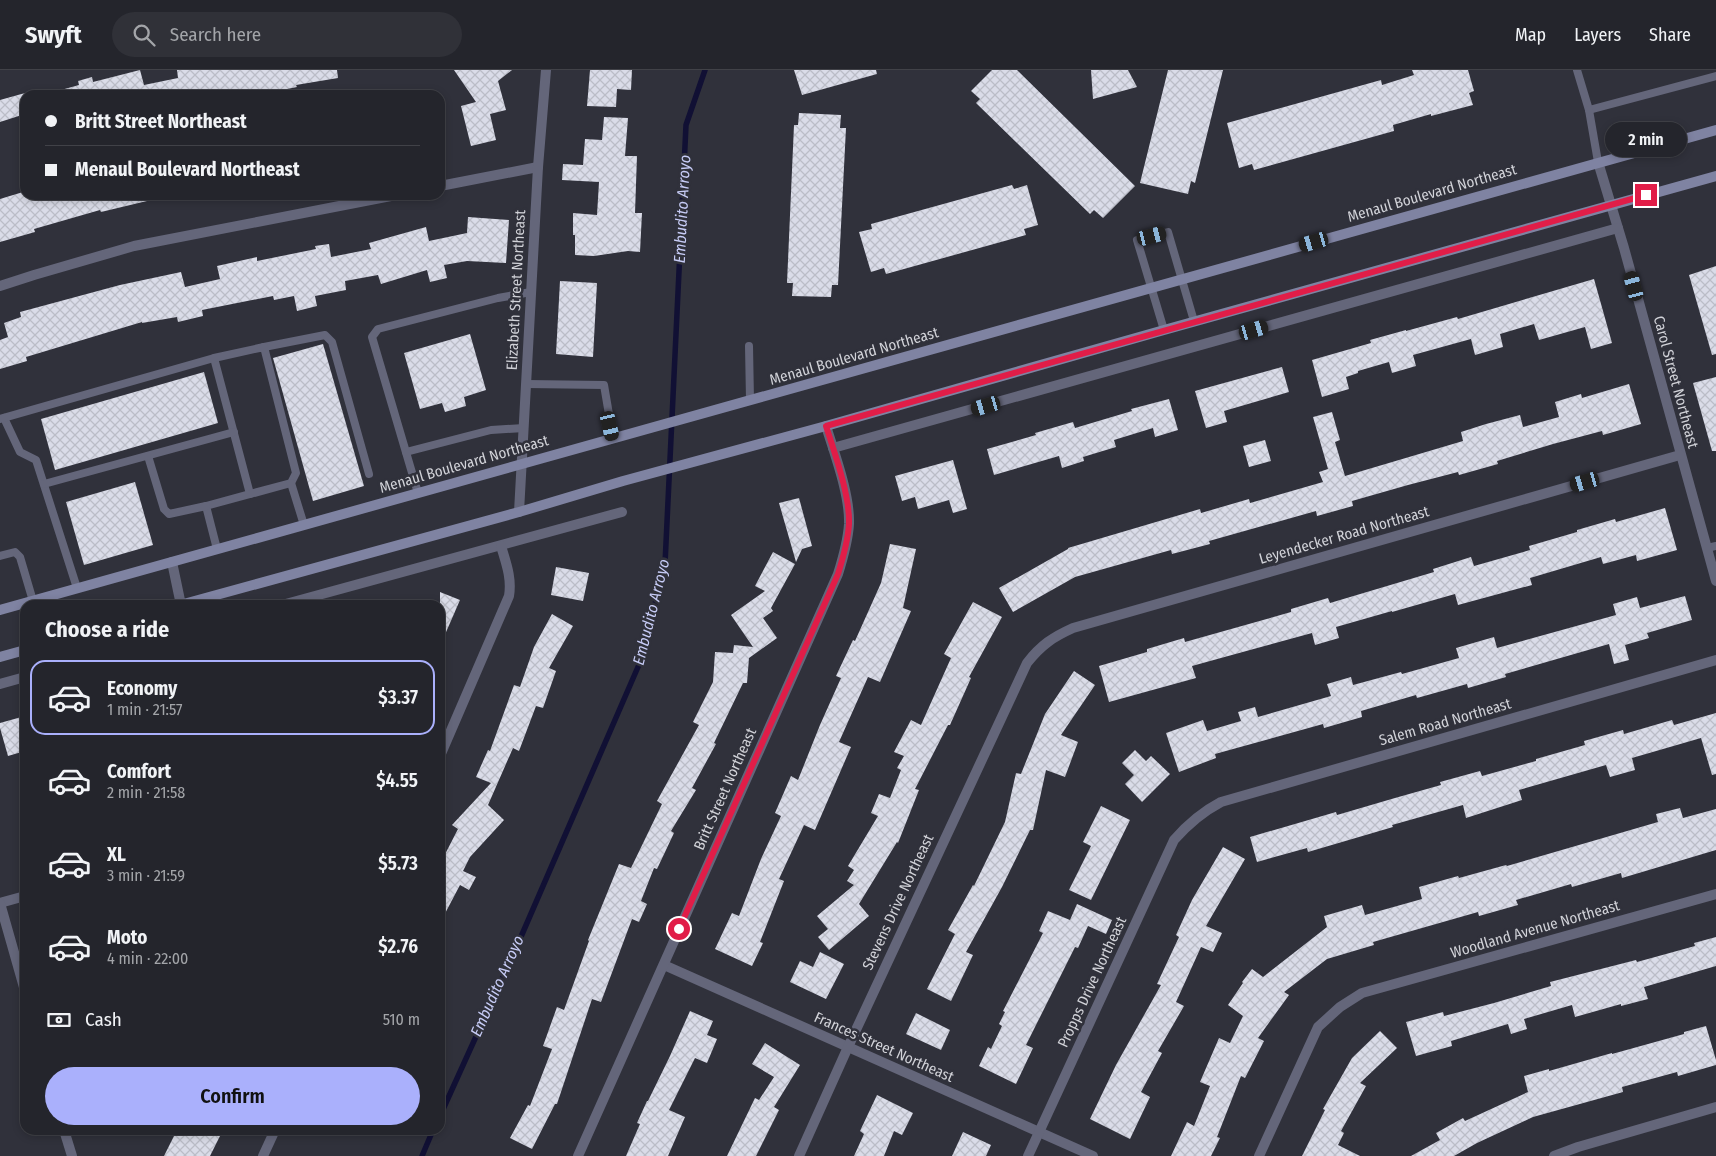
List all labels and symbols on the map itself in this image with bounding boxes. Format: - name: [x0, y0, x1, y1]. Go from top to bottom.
- callout: 2 min: [1605, 122, 1687, 158]
- water label: Embudito Arroyo: [670, 154, 694, 264]
- street label: Menaul Boulevard Northeast: [1345, 160, 1519, 226]
- route end: [1635, 184, 1657, 206]
- street label: Elizabeth Street Northeast: [503, 209, 529, 371]
- car: [1135, 225, 1168, 247]
- car: [1297, 231, 1330, 253]
- car: [1622, 270, 1645, 302]
- street label: Carol Street Northeast: [1650, 314, 1702, 450]
- car: [1237, 319, 1270, 341]
- street label: Menaul Boulevard Northeast: [767, 323, 941, 389]
- car: [969, 395, 1002, 417]
- car: [599, 410, 620, 442]
- street label: Menaul Boulevard Northeast: [377, 431, 551, 497]
- car: [1568, 471, 1601, 493]
- street label: Leyendecker Road Northeast: [1257, 502, 1431, 568]
- water label: Embudito Arroyo: [629, 557, 673, 667]
- street label: Salem Road Northeast: [1377, 695, 1513, 749]
- street label: Britt Street Northeast: [690, 725, 760, 853]
- street label: Stevens Drive Northeast: [859, 831, 937, 973]
- street label: Woodland Avenue Northeast: [1448, 896, 1622, 962]
- street label: Propps Drive Northeast: [1054, 914, 1130, 1050]
- route start: [668, 918, 690, 940]
- water label: Embudito Arroyo: [466, 933, 528, 1039]
- street label: Frances Street Northeast: [811, 1008, 957, 1086]

